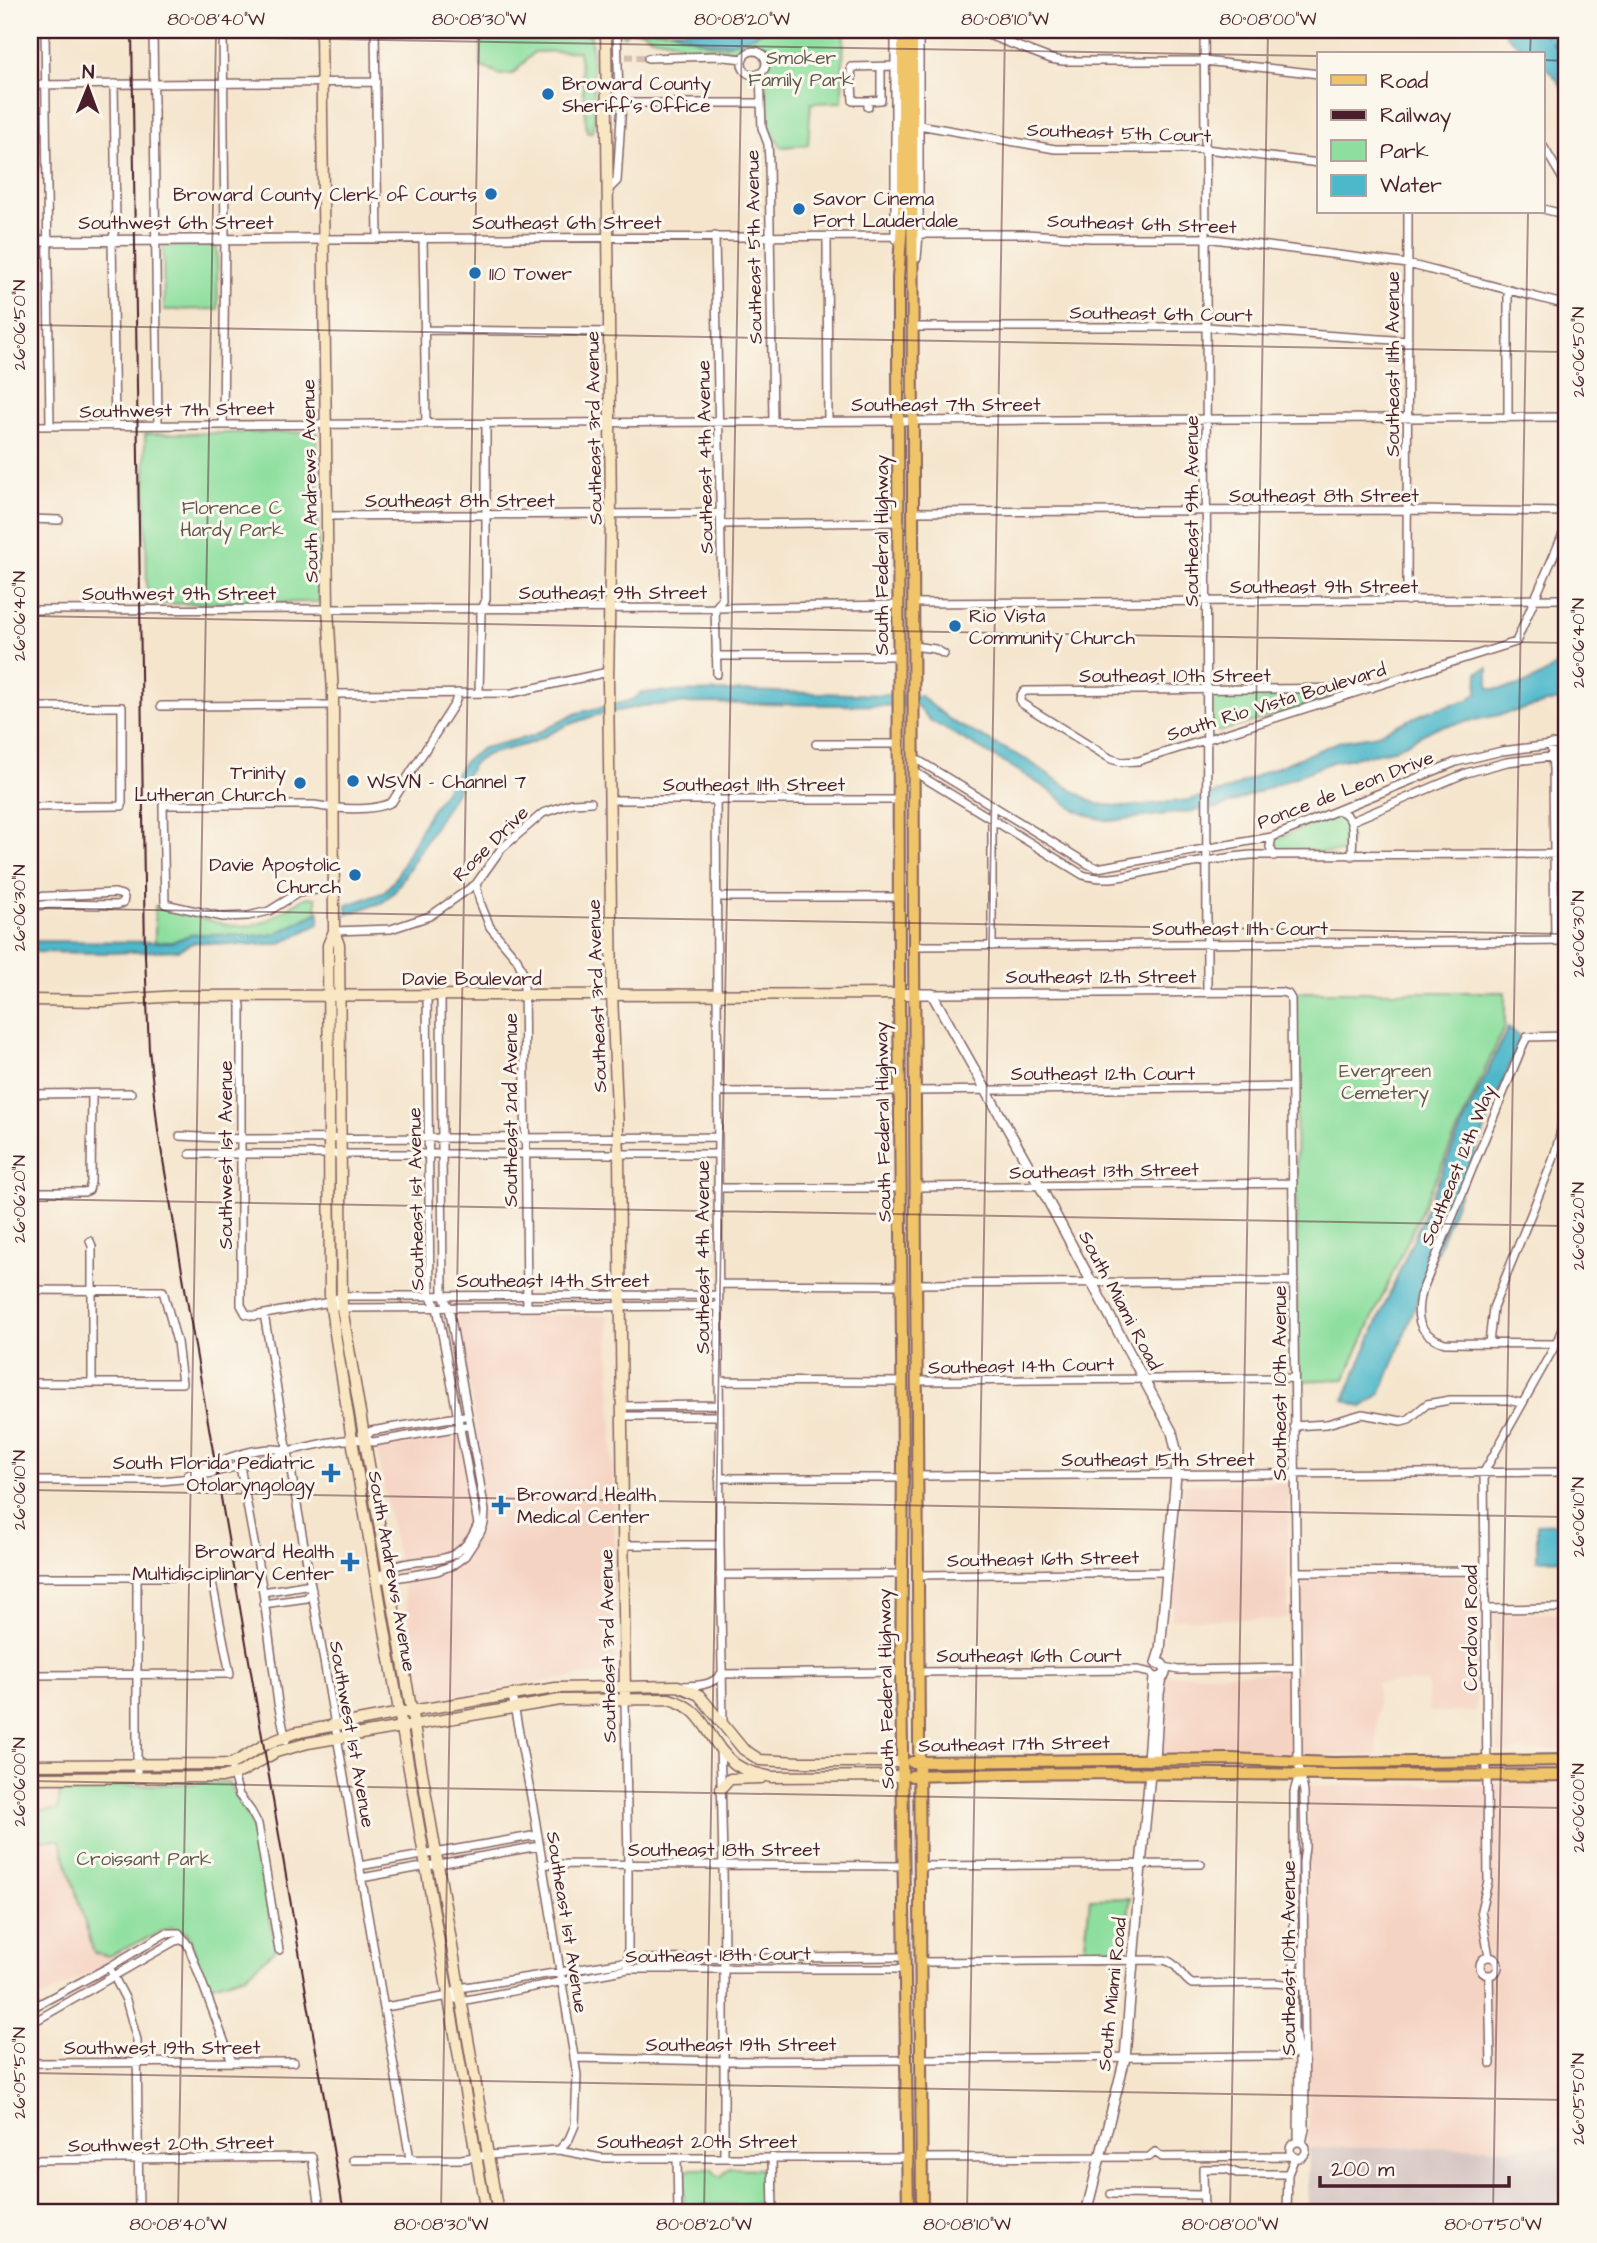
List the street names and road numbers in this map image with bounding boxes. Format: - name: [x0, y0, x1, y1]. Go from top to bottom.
- street label: Southeast 5th Court: [1026, 117, 1212, 150]
- street label: Southeast 5th Avenue: [739, 150, 770, 344]
- street label: Southeast 6th Street: [1047, 208, 1237, 241]
- street label: Southwest 6th Street: [78, 210, 274, 237]
- street label: Southeast 6th Street: [472, 210, 662, 237]
- street label: Southeast 11th Avenue: [1380, 271, 1407, 457]
- street label: Southeast 6th Court: [1069, 299, 1253, 330]
- street label: Southeast 3rd Avenue: [579, 331, 610, 525]
- street label: Southeast 4th Avenue: [690, 360, 721, 554]
- street label: South Andrews Avenue: [295, 379, 326, 583]
- street label: Southeast 7th Street: [851, 392, 1041, 419]
- street label: Southwest 7th Street: [79, 395, 275, 426]
- street label: Southeast 9th Avenue: [1179, 415, 1206, 607]
- street label: South Federal Highway: [869, 454, 897, 655]
- street label: Southeast 8th Street: [1229, 483, 1419, 510]
- street label: Southeast 8th Street: [365, 488, 555, 515]
- street label: Southeast 9th Street: [1230, 574, 1419, 601]
- street label: Southeast 9th Street: [519, 580, 708, 607]
- street label: Southwest 9th Street: [82, 581, 276, 608]
- street label: South Rio Vista Boulevard: [1163, 656, 1390, 749]
- street label: Southeast 10th Street: [1079, 663, 1271, 690]
- street label: Ponce de Leon Drive: [1253, 744, 1438, 836]
- street label: Southeast 11th Street: [663, 772, 846, 799]
- street label: Rose Drive: [447, 800, 535, 888]
- street label: Southeast 3rd Avenue: [581, 899, 614, 1093]
- street label: Southeast 11th Court: [1152, 916, 1328, 943]
- street label: Southeast 12th Street: [1005, 964, 1197, 991]
- street label: Davie Boulevard: [402, 966, 542, 993]
- street label: Southeast 2nd Avenue: [498, 1013, 525, 1207]
- street label: South Federal Highway: [868, 1021, 900, 1222]
- street label: Southwest 1st Avenue: [213, 1060, 240, 1250]
- street label: Southeast 12th Court: [1011, 1061, 1195, 1088]
- street label: Southeast 12th Way: [1414, 1081, 1504, 1250]
- street label: Southeast 1st Avenue: [401, 1107, 432, 1291]
- street label: Southeast 13th Street: [1009, 1156, 1199, 1187]
- street label: Southeast 4th Avenue: [690, 1160, 717, 1354]
- street label: South Miami Road: [1072, 1226, 1168, 1375]
- street label: Southeast 14th Street: [456, 1268, 650, 1295]
- street label: Southeast 10th Avenue: [1267, 1285, 1294, 1481]
- street label: Southeast 14th Court: [928, 1351, 1115, 1382]
- street label: Southeast 15th Street: [1061, 1447, 1255, 1474]
- street label: South Andrews Avenue: [361, 1469, 422, 1674]
- street label: Southeast 16th Street: [947, 1544, 1140, 1575]
- street label: Southeast 3rd Avenue: [593, 1549, 624, 1743]
- street label: Cordova Road: [1458, 1565, 1485, 1691]
- street label: South Federal Highway: [871, 1588, 903, 1789]
- street label: Southwest 1st Avenue: [322, 1639, 381, 1830]
- street label: Southeast 16th Court: [936, 1643, 1122, 1670]
- street label: Southeast 17th Street: [918, 1729, 1110, 1760]
- street label: Southeast 1st Avenue: [539, 1830, 594, 2015]
- street label: Southeast 18th Street: [628, 1837, 821, 1864]
- street label: Southeast 10th Avenue: [1276, 1860, 1303, 2056]
- street label: South Miami Road: [1091, 1916, 1134, 2072]
- street label: Southeast 18th Court: [625, 1940, 811, 1971]
- street label: Southeast 19th Street: [646, 2032, 837, 2059]
- street label: Southwest 19th Street: [64, 2035, 261, 2062]
- street label: Southwest 20th Street: [68, 2129, 275, 2160]
- street label: Southeast 20th Street: [597, 2129, 798, 2156]

